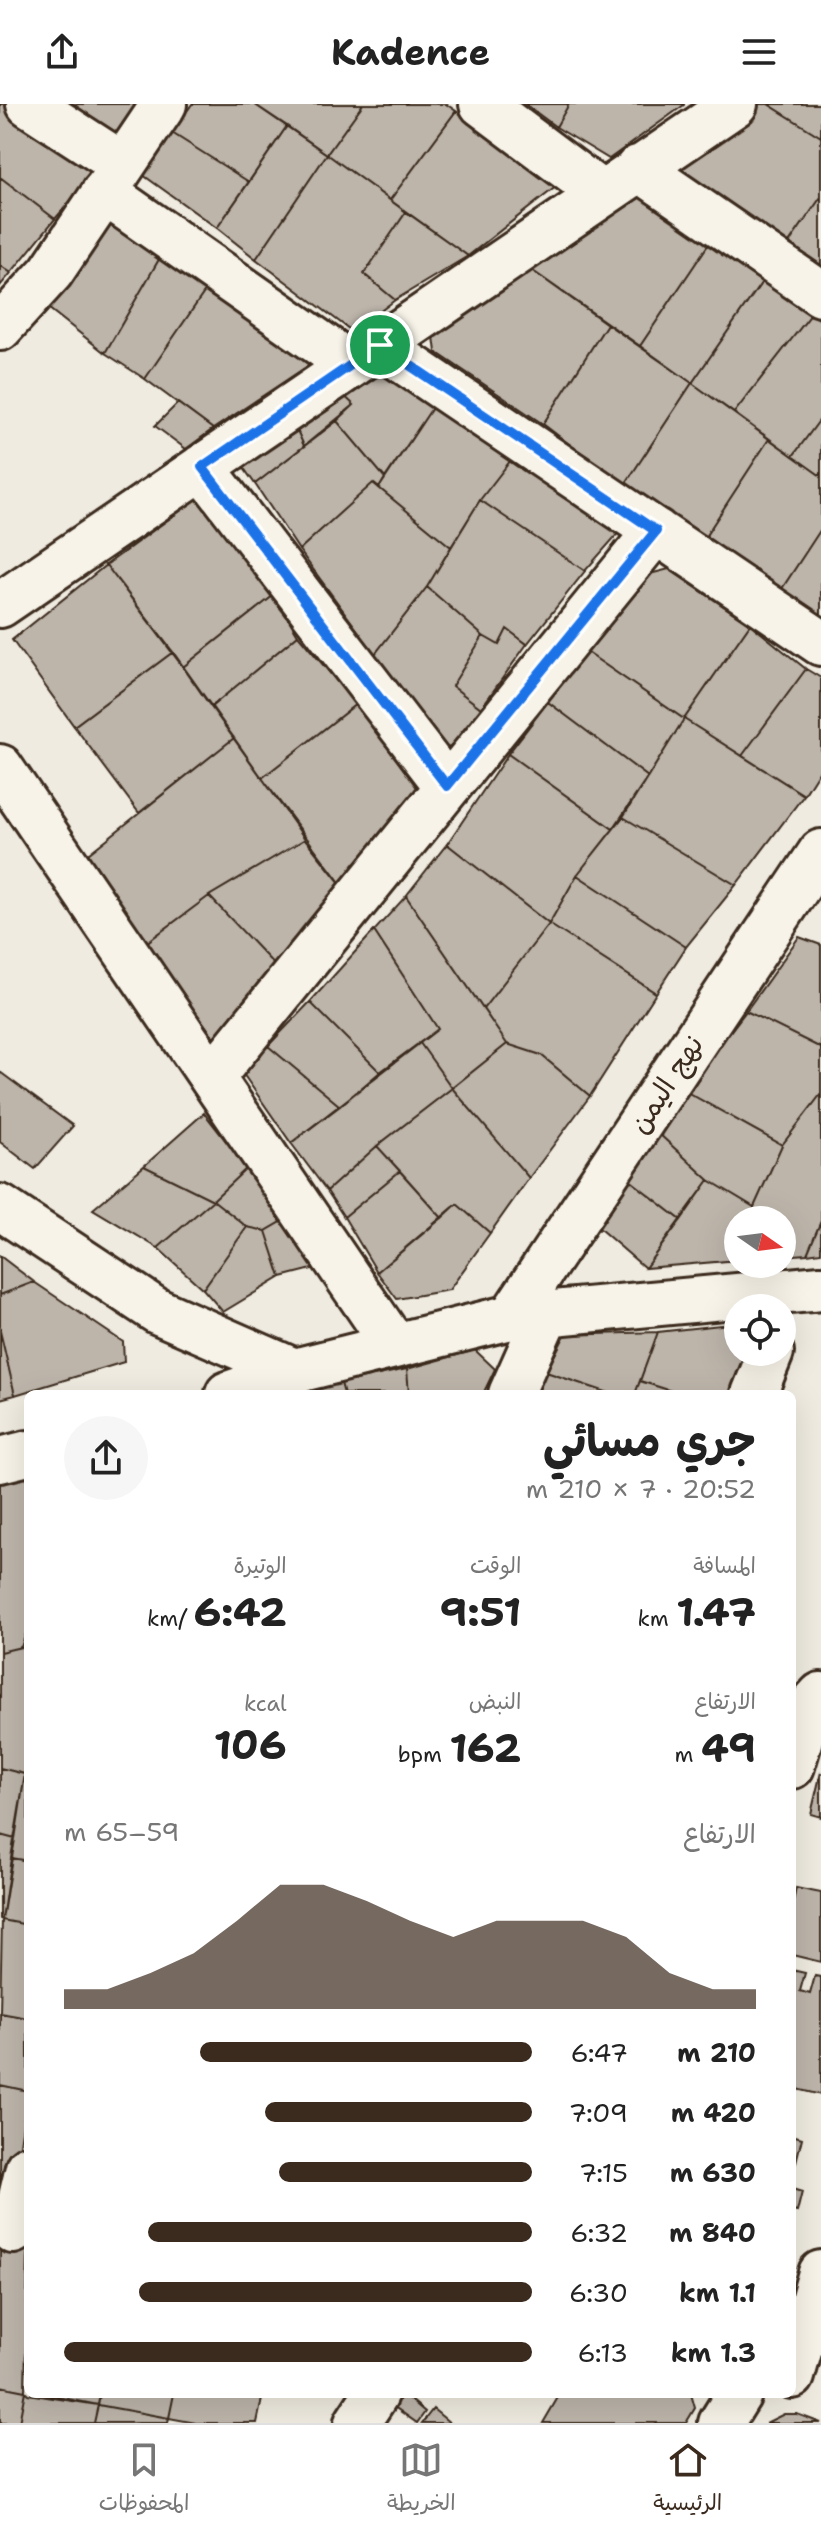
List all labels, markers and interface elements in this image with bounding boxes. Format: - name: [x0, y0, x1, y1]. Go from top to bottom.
- text: Kadence: [331, 28, 490, 77]
- icon: share: [40, 30, 84, 74]
- icon: menu: [737, 30, 781, 74]
- pin: [346, 311, 414, 379]
- icon: arrive: [358, 323, 402, 367]
- street label: نهج اليمن: [620, 1027, 712, 1141]
- north arrow: [724, 1206, 796, 1278]
- map controls: [724, 1206, 796, 1366]
- button: locate: [724, 1294, 796, 1366]
- text: جري مسائي: [543, 1411, 756, 1470]
- button: share: [64, 1416, 148, 1500]
- text: 20:52 · 7 × 210 m: [526, 1471, 756, 1506]
- text: الوتيرة: [234, 1551, 287, 1580]
- text: الوقت: [470, 1551, 521, 1580]
- text: المسافة: [693, 1551, 756, 1580]
- text: 6:42: [194, 1585, 287, 1639]
- text: 9:51: [440, 1585, 521, 1639]
- text: 1.47: [676, 1585, 756, 1639]
- text: /km: [147, 1604, 194, 1633]
- text: km: [638, 1604, 676, 1633]
- text: النبض: [469, 1687, 521, 1716]
- text: الارتفاع: [694, 1687, 756, 1716]
- text: kcal: [244, 1689, 287, 1718]
- text: 106: [214, 1718, 287, 1772]
- text: 162: [449, 1721, 521, 1775]
- text: 49: [701, 1721, 756, 1775]
- text: bpm: [398, 1740, 449, 1769]
- text: m: [675, 1740, 701, 1769]
- text: 59–65 m: [64, 1814, 179, 1849]
- text: الارتفاع: [683, 1816, 756, 1851]
- text: 6:47: [570, 2035, 628, 2070]
- text: 210 m: [677, 2035, 756, 2070]
- text: 7:09: [569, 2095, 628, 2130]
- text: 420 m: [671, 2095, 756, 2130]
- text: 7:15: [579, 2155, 628, 2190]
- text: 630 m: [670, 2155, 756, 2190]
- text: 6:32: [570, 2215, 628, 2250]
- text: 840 m: [669, 2215, 756, 2250]
- text: 6:30: [569, 2275, 628, 2310]
- text: 1.1 km: [679, 2275, 756, 2310]
- text: 6:13: [578, 2335, 628, 2370]
- text: 1.3 km: [671, 2335, 756, 2370]
- tab: المحفوظات: [99, 2438, 189, 2522]
- tab: الخريطة: [387, 2438, 456, 2522]
- tab: الرئيسية: [653, 2438, 722, 2522]

